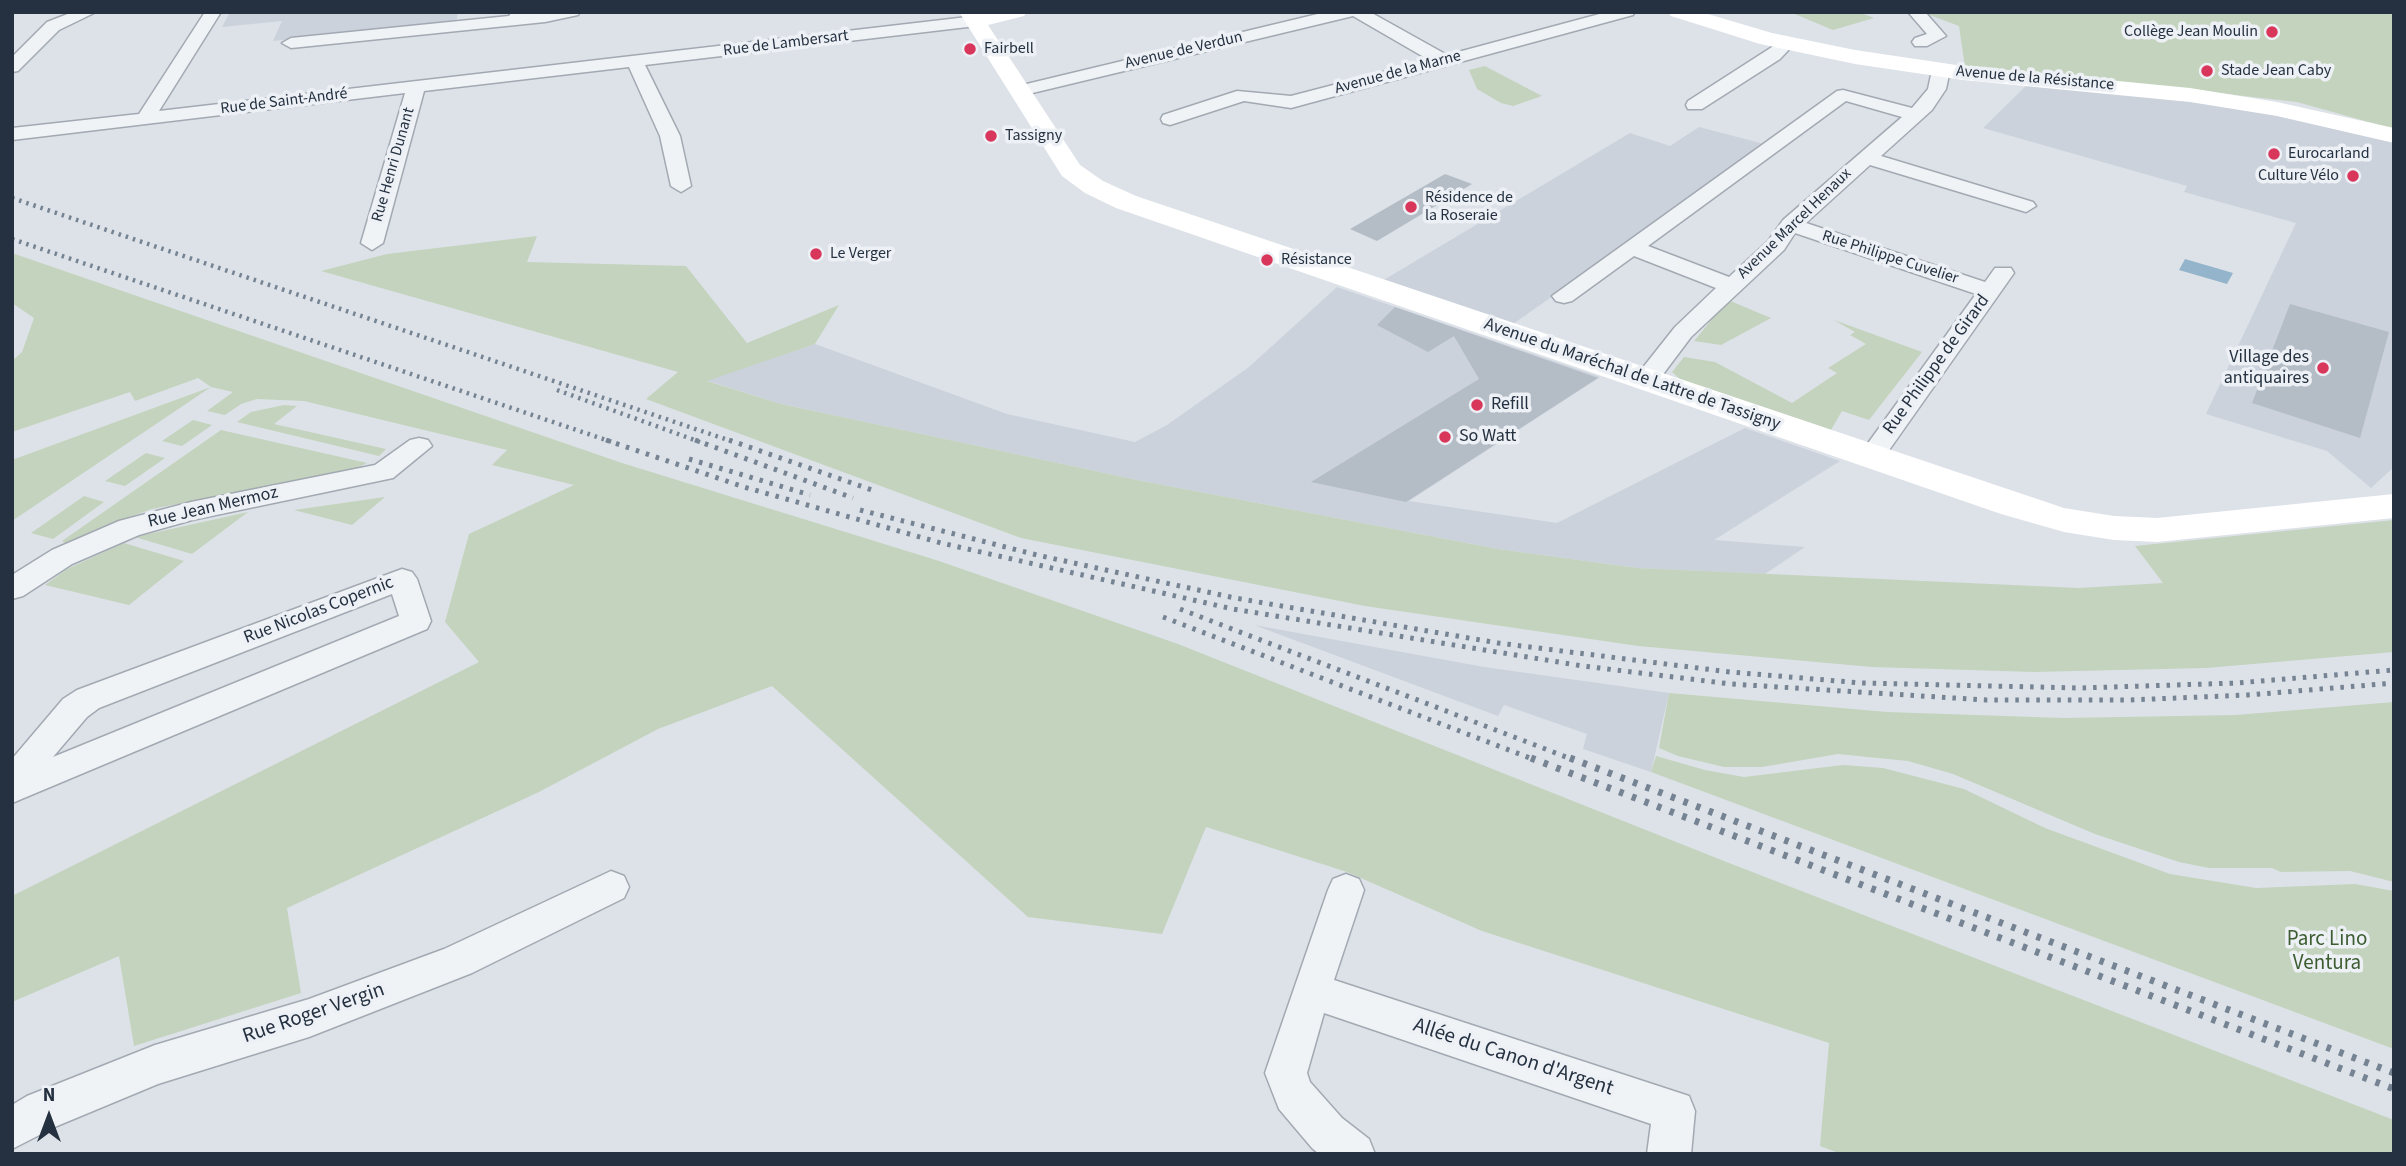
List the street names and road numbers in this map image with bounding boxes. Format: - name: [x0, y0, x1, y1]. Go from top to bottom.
- street label: Rue de Lambersart: [722, 27, 850, 61]
- street label: Avenue de Verdun: [1123, 28, 1245, 74]
- street label: Avenue de la Marne: [1333, 47, 1463, 99]
- street label: Avenue de la Résistance: [1955, 63, 2115, 95]
- street label: Rue de Saint-André: [219, 85, 349, 119]
- street label: Rue Henri Dunant: [368, 106, 420, 224]
- street label: Avenue Marcel Henaux: [1734, 165, 1856, 283]
- street label: Rue Philippe Cuvelier: [1819, 227, 1961, 289]
- street label: Rue Philippe de Girard: [1879, 291, 1995, 439]
- street label: Avenue du Maréchal de Lattre de Tassigny: [1481, 314, 1783, 436]
- street label: Rue Jean Mermoz: [146, 483, 280, 533]
- street label: Rue Nicolas Copernic: [241, 572, 397, 650]
- street label: Rue Roger Vergin: [240, 978, 388, 1050]
- street label: Allée du Canon d'Argent: [1410, 1014, 1616, 1102]

